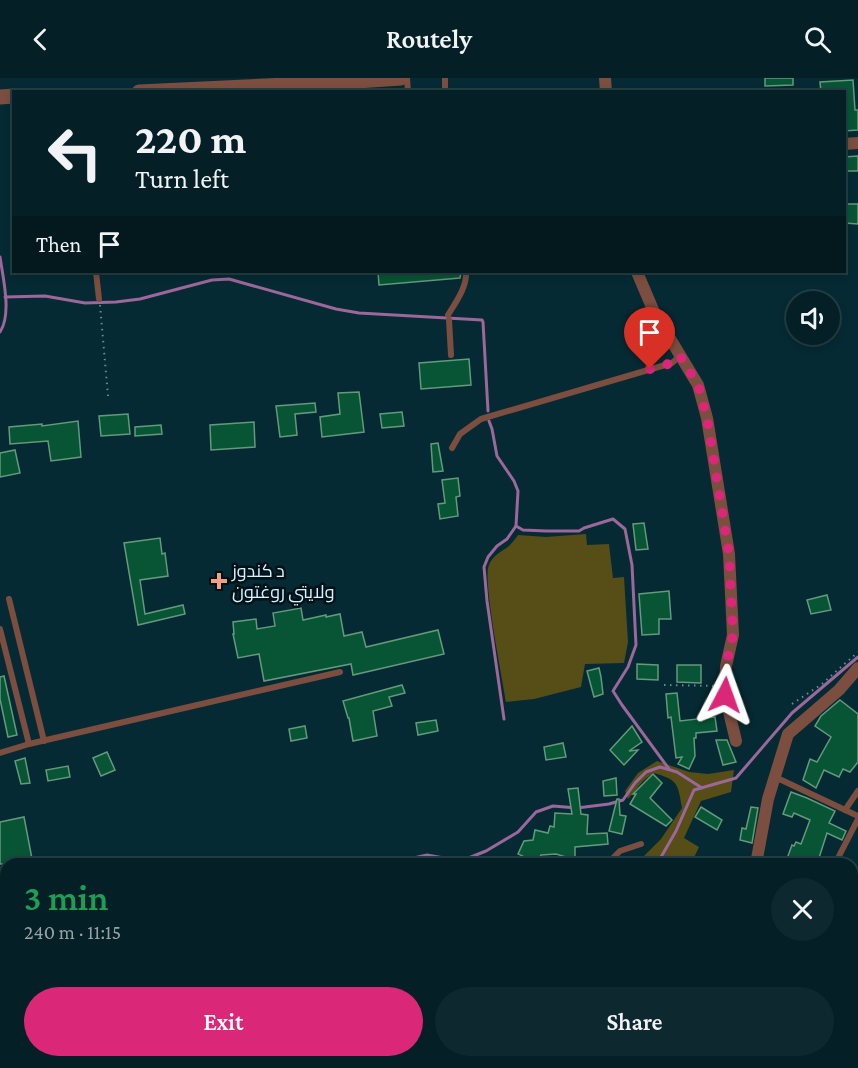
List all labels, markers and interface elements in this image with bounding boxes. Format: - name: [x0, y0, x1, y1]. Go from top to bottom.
- icon: back: [24, 23, 57, 56]
- icon: search: [801, 23, 834, 56]
- text: Routely: [386, 24, 472, 54]
- icon: left: [36, 114, 114, 192]
- text: 220 m: [135, 115, 246, 162]
- text: Turn left: [135, 164, 229, 194]
- icon: arrive: [93, 228, 126, 261]
- text: Then: [36, 232, 81, 257]
- map controls: [786, 291, 840, 345]
- button: sound: [786, 291, 840, 345]
- pin: [624, 307, 675, 369]
- icon: arrive: [633, 316, 666, 349]
- place label: د کندوز ولایتي روغتون: [231, 561, 334, 606]
- marker: د کندوز ولایتي روغتون: [210, 572, 228, 590]
- position arrow: [693, 663, 757, 727]
- text: 3 min: [24, 878, 108, 918]
- button: close: [771, 878, 834, 941]
- text: 240 m · 11:15: [24, 921, 121, 943]
- button: Exit: [24, 987, 423, 1056]
- button: Share: [435, 987, 834, 1056]

